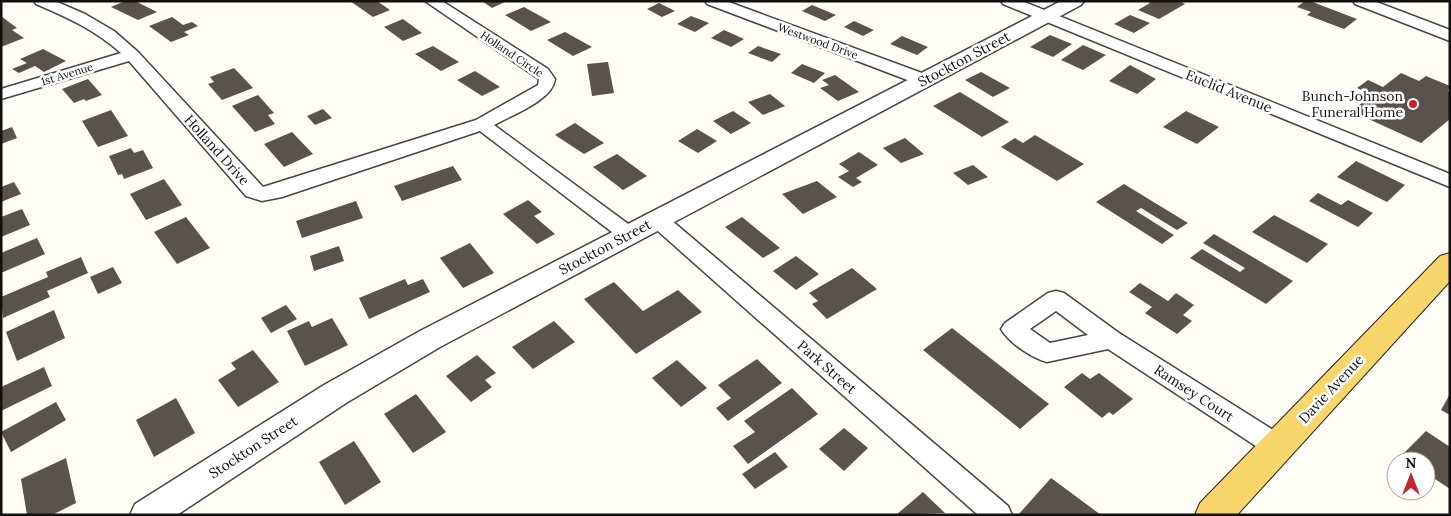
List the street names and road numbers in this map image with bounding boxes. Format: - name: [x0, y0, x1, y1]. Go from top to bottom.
- street label: Westwood Drive: [776, 20, 860, 62]
- street label: Stockton Street: [915, 27, 1014, 91]
- street label: Holland Circle: [478, 28, 546, 80]
- street label: 1st Avenue: [39, 59, 95, 89]
- street label: Euclid Avenue: [1183, 65, 1275, 117]
- street label: Holland Drive: [180, 111, 254, 189]
- street label: Stockton Street: [556, 215, 655, 279]
- street label: Park Street: [794, 336, 861, 398]
- street label: Davie Avenue: [1295, 351, 1368, 427]
- street label: Ramsey Court: [1151, 361, 1238, 426]
- street label: Stockton Street: [205, 411, 301, 482]

